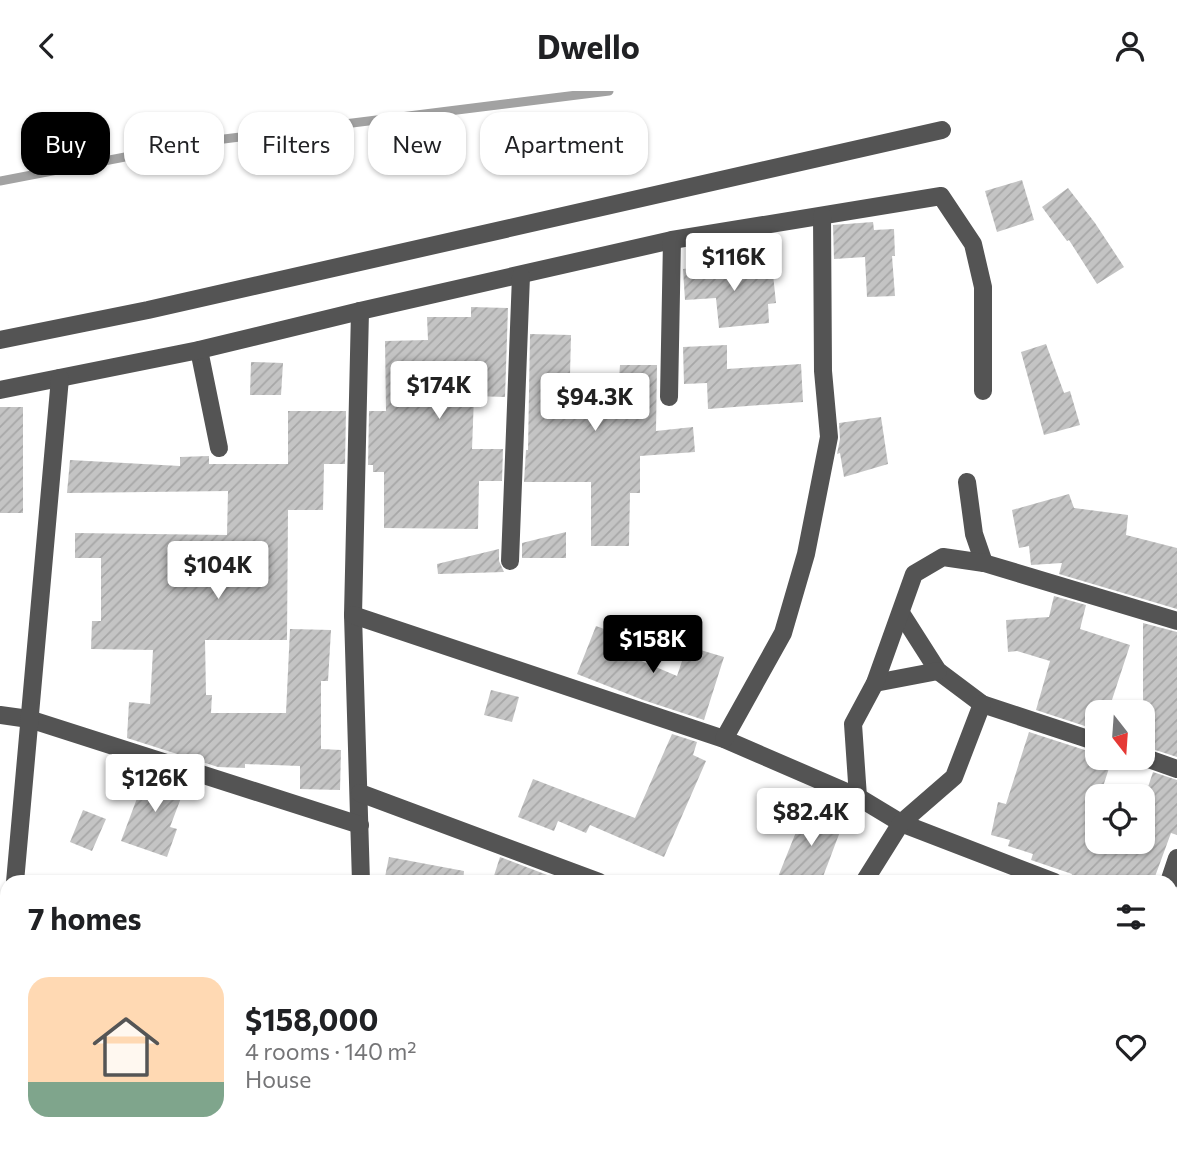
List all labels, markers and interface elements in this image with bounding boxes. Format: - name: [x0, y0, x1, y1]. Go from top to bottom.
- text: Dwello: [537, 26, 640, 66]
- icon: back: [28, 27, 66, 65]
- icon: person: [1111, 27, 1149, 65]
- chip: Buy: [21, 112, 110, 175]
- chip: Rent: [124, 112, 224, 175]
- chip: Filters: [238, 112, 354, 175]
- chip: New: [368, 112, 466, 175]
- chip: Apartment: [480, 112, 648, 175]
- pin: $116K: [685, 233, 783, 293]
- text: $116K: [702, 242, 766, 270]
- pin: $174K: [390, 361, 488, 421]
- text: $174K: [406, 370, 472, 398]
- pin: $94.3K: [538, 373, 652, 433]
- text: $94.3K: [557, 382, 633, 410]
- pin: $104K: [169, 541, 267, 601]
- text: $104K: [183, 550, 253, 578]
- pin: $158K: [604, 615, 702, 675]
- text: $158K: [619, 624, 687, 652]
- north arrow: [1085, 700, 1155, 770]
- map controls: [1085, 700, 1155, 854]
- pin: $126K: [106, 755, 204, 814]
- text: $126K: [122, 763, 188, 791]
- button: locate: [1085, 784, 1155, 854]
- pin: $82.4K: [754, 789, 868, 848]
- text: $82.4K: [773, 797, 849, 825]
- icon: filters: [1112, 898, 1150, 936]
- text: 7 homes: [28, 899, 141, 936]
- text: $158,000: [245, 1000, 378, 1037]
- icon: home: [84, 1005, 168, 1089]
- icon: heart: [1112, 1028, 1150, 1066]
- text: 4 rooms · 140 m²: [245, 1037, 417, 1065]
- text: House: [245, 1065, 311, 1093]

